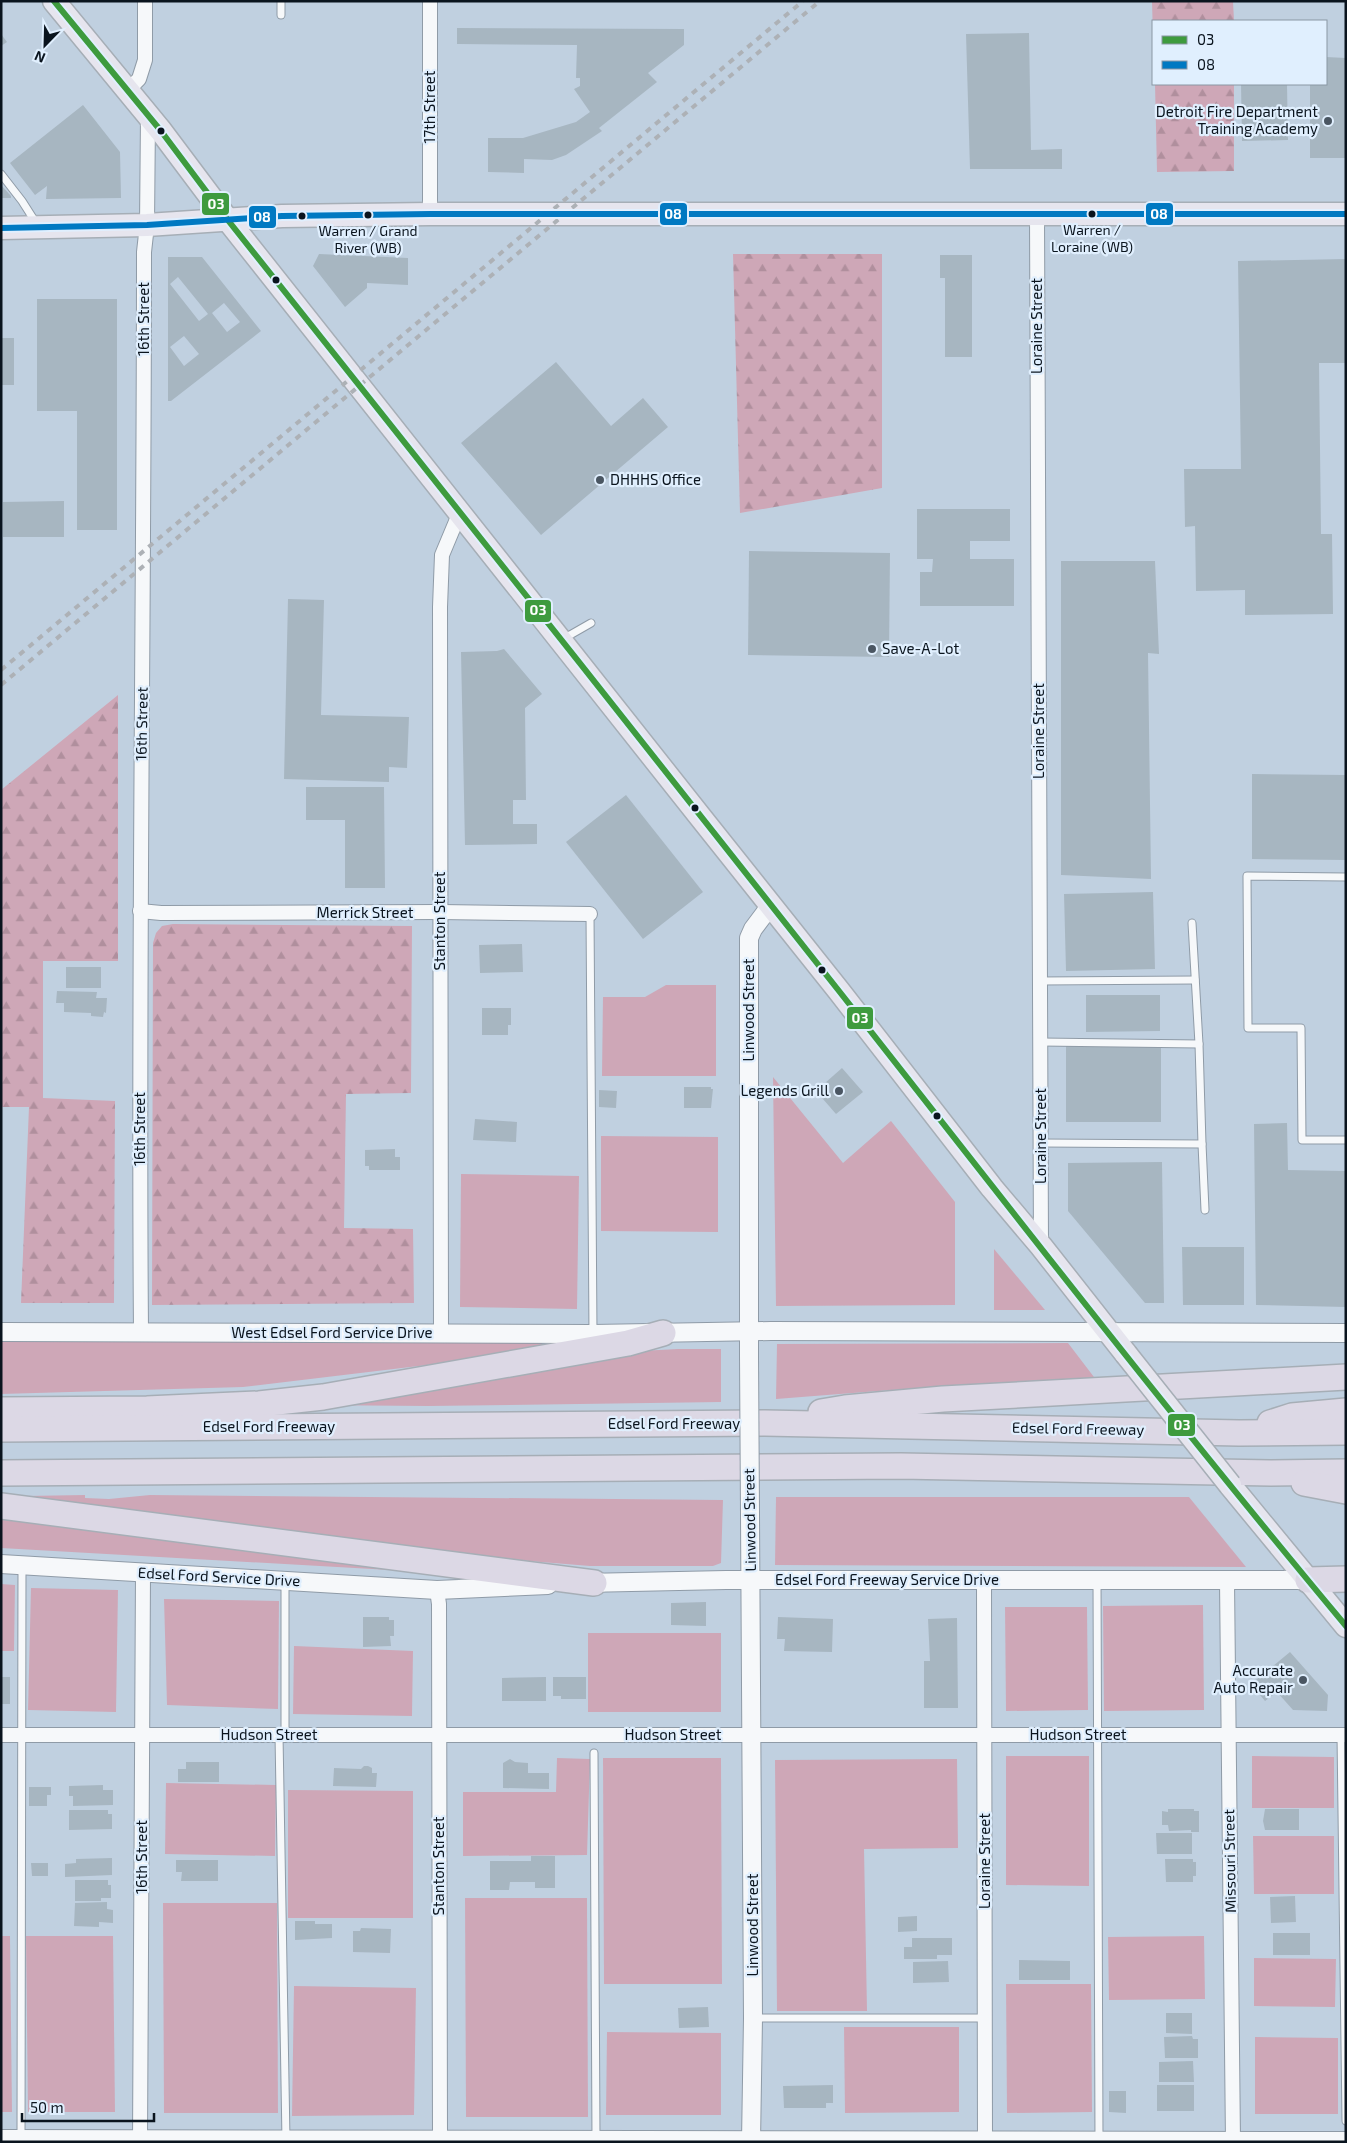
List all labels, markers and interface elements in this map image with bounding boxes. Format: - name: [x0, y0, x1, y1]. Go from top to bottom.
- north arrow: [20, 20, 70, 70]
- legend: [1152, 20, 1327, 85]
- text: 03: [1197, 30, 1214, 48]
- text: N: [32, 48, 48, 67]
- text: 08: [1197, 55, 1215, 73]
- street label: 17th Street: [420, 70, 438, 144]
- place label: Detroit Fire Department Training Academy: [1156, 102, 1318, 137]
- marker: Detroit Fire Department Training Academy: [1322, 115, 1334, 127]
- unlabelled marker: [156, 126, 166, 136]
- line badge: 03: [201, 192, 230, 216]
- text: 03: [208, 195, 224, 212]
- line badge: 08: [659, 202, 688, 226]
- line badge: 08: [1145, 202, 1174, 226]
- line badge: 08: [248, 205, 277, 229]
- text: 08: [664, 205, 682, 222]
- text: 08: [1150, 205, 1168, 222]
- text: 08: [253, 208, 271, 225]
- marker: Warren / Loraine (WB): [1087, 209, 1097, 219]
- marker: Warren / Grand River (WB): [363, 210, 373, 220]
- unlabelled marker: [297, 211, 307, 221]
- place label: Warren / Loraine (WB): [1051, 221, 1133, 255]
- place label: Warren / Grand River (WB): [318, 222, 418, 256]
- unlabelled marker: [271, 275, 281, 285]
- street label: Loraine Street: [1027, 278, 1045, 374]
- street label: 16th Street: [134, 282, 152, 356]
- place label: DHHHS Office: [610, 470, 701, 488]
- marker: DHHHS Office: [594, 474, 606, 486]
- line badge: 03: [524, 599, 552, 623]
- text: 03: [530, 601, 546, 618]
- place label: Save-A-Lot: [882, 639, 960, 657]
- marker: Save-A-Lot: [866, 643, 878, 655]
- street label: Loraine Street: [1029, 683, 1047, 779]
- street label: 16th Street: [131, 687, 151, 761]
- unlabelled marker: [690, 803, 700, 813]
- street label: Stanton Street: [430, 871, 448, 970]
- street label: Merrick Street: [317, 903, 414, 921]
- street label: Linwood Street: [739, 958, 757, 1062]
- unlabelled marker: [817, 965, 827, 975]
- line badge: 03: [846, 1006, 874, 1030]
- text: 03: [852, 1009, 868, 1026]
- place label: Legends Grill: [741, 1081, 830, 1099]
- marker: Legends Grill: [833, 1085, 845, 1097]
- street label: Loraine Street: [1031, 1088, 1049, 1184]
- street label: 16th Street: [130, 1092, 148, 1166]
- unlabelled marker: [932, 1111, 942, 1121]
- street label: West Edsel Ford Service Drive: [231, 1323, 433, 1341]
- line badge: 03: [1167, 1413, 1196, 1437]
- street label: Edsel Ford Freeway: [608, 1414, 740, 1432]
- text: 03: [1174, 1416, 1190, 1433]
- street label: Edsel Ford Freeway: [203, 1417, 335, 1435]
- street label: Edsel Ford Freeway: [1012, 1418, 1144, 1438]
- street label: Linwood Street: [739, 1468, 759, 1572]
- street label: Edsel Ford Service Drive: [137, 1563, 301, 1589]
- street label: Edsel Ford Freeway Service Drive: [775, 1570, 999, 1588]
- place label: Accurate Auto Repair: [1214, 1661, 1293, 1696]
- marker: Accurate Auto Repair: [1297, 1674, 1309, 1686]
- street label: Hudson Street: [220, 1725, 318, 1743]
- street label: Hudson Street: [624, 1725, 722, 1743]
- street label: Hudson Street: [1029, 1725, 1127, 1743]
- street label: Missouri Street: [1219, 1809, 1239, 1913]
- street label: Loraine Street: [975, 1813, 993, 1909]
- street label: Stanton Street: [429, 1816, 447, 1915]
- street label: 16th Street: [132, 1820, 150, 1894]
- street label: Linwood Street: [743, 1873, 761, 1977]
- scale bar: [22, 2090, 155, 2122]
- text: 50 m: [30, 2098, 64, 2116]

